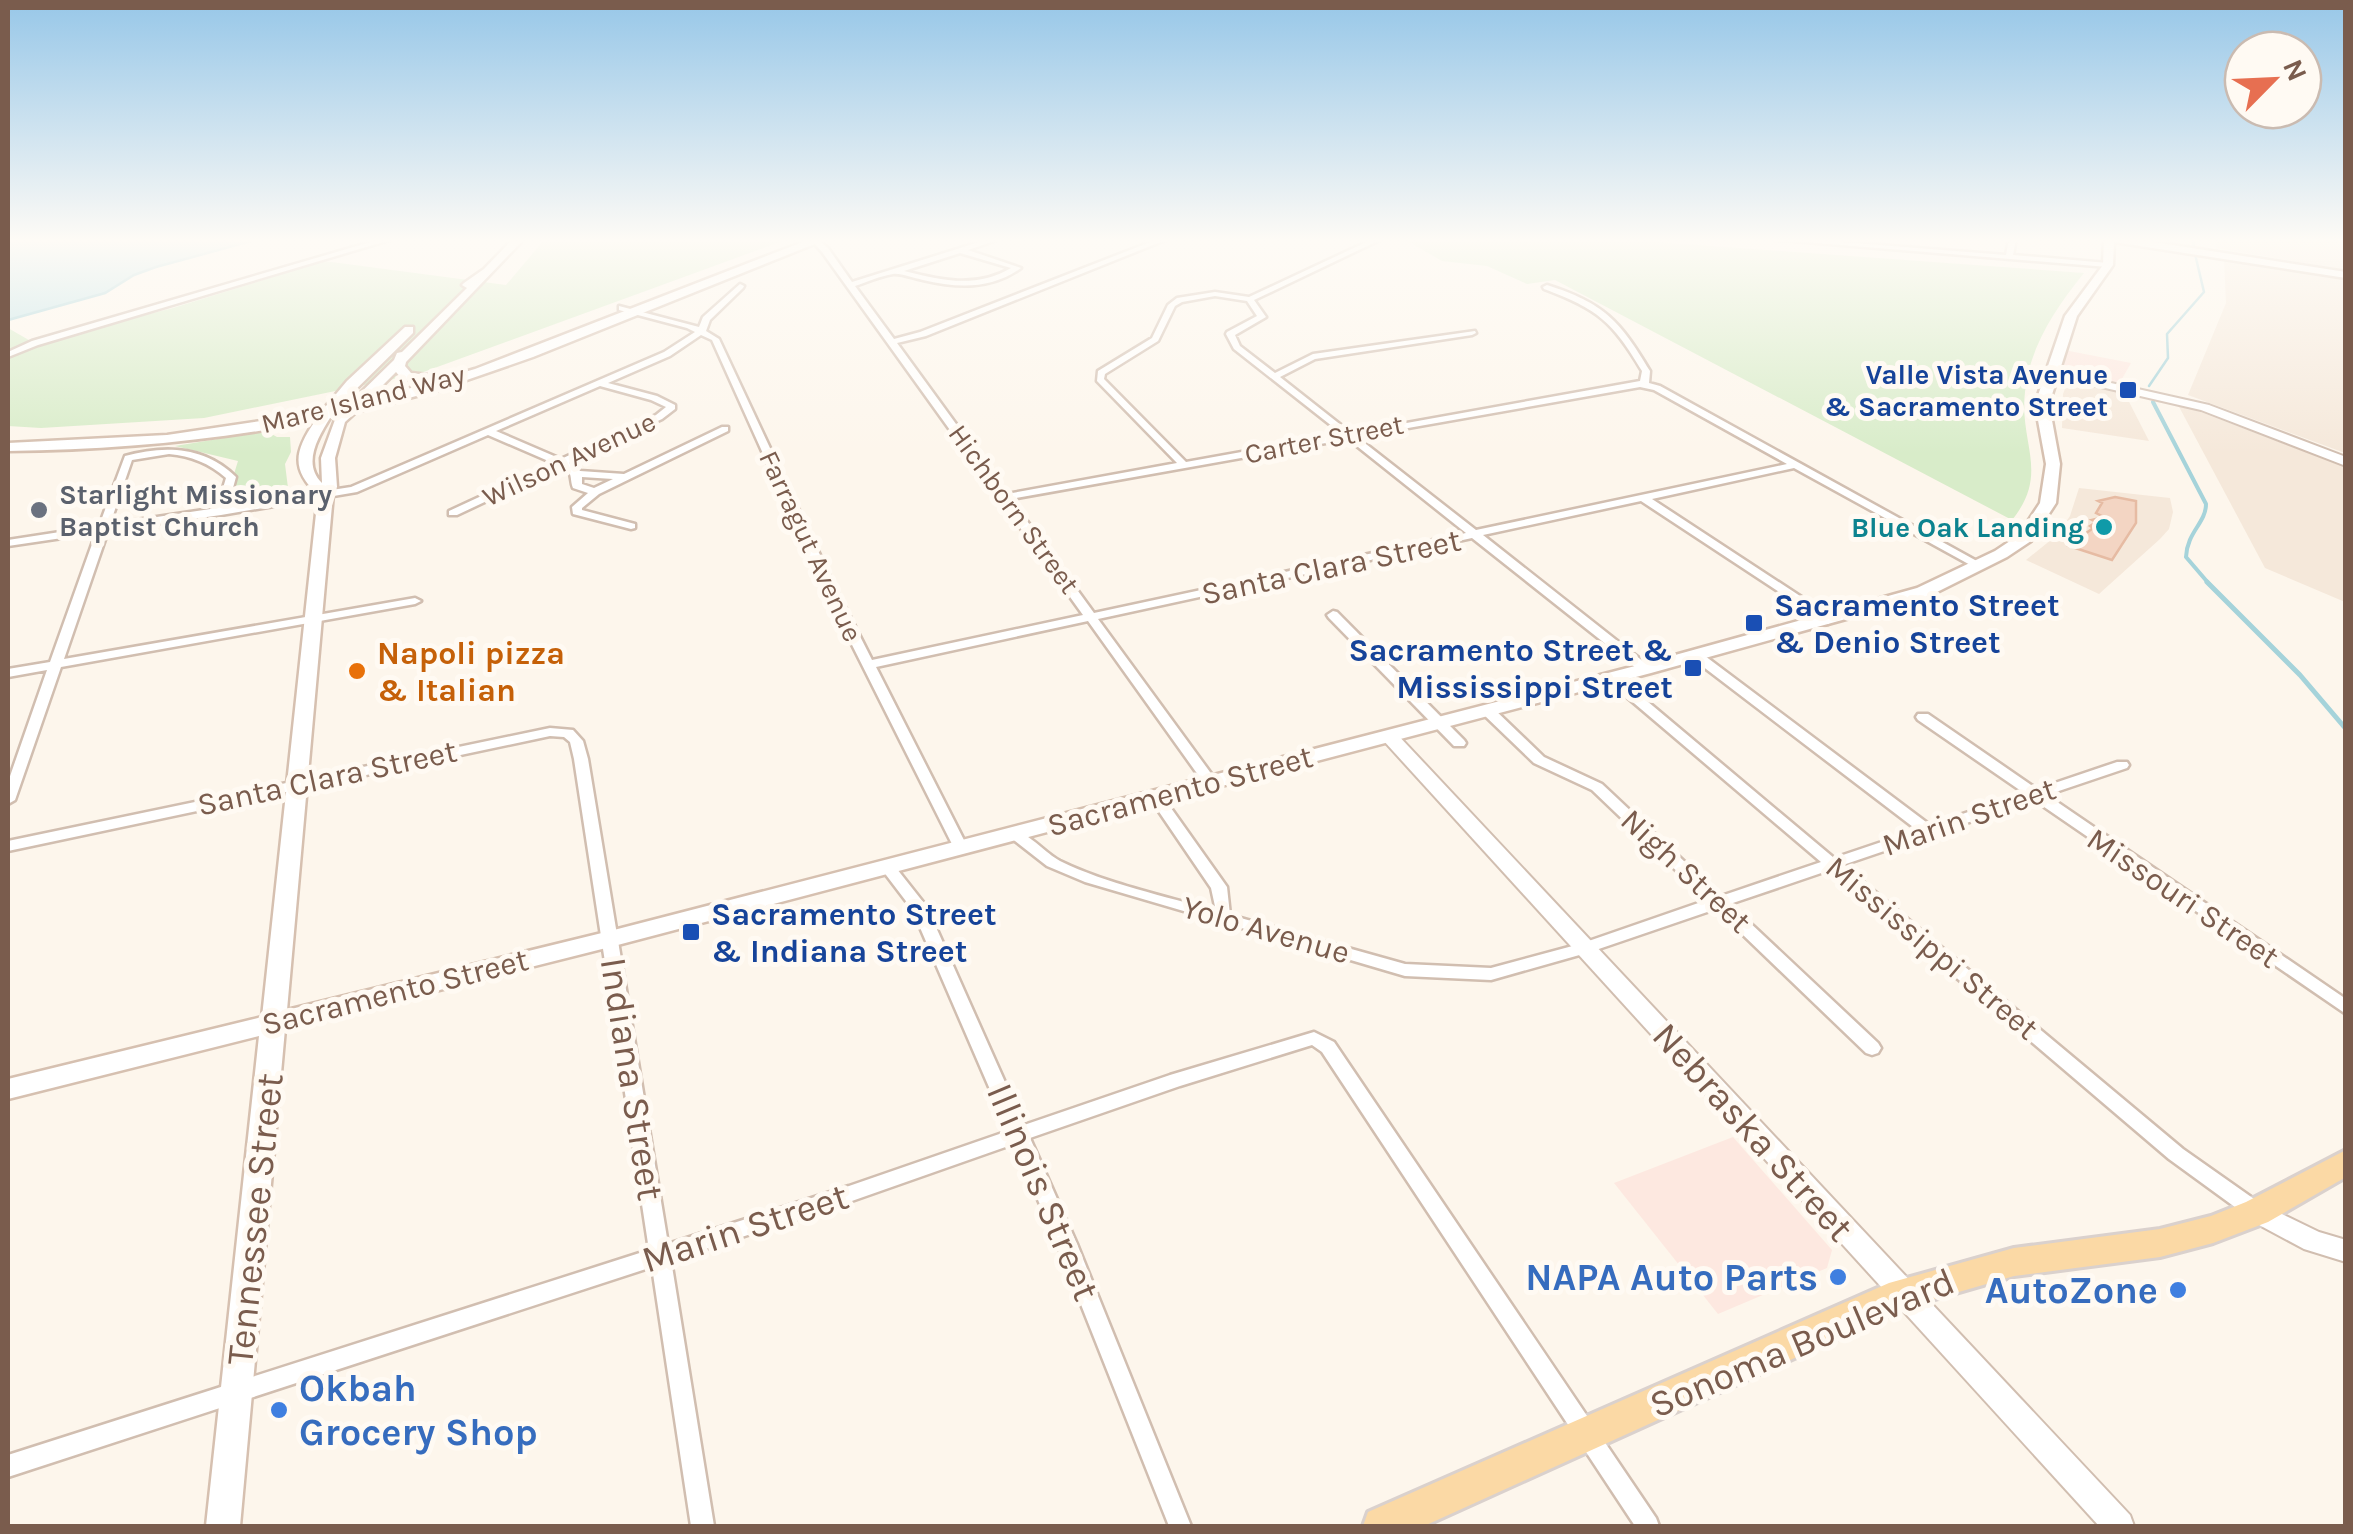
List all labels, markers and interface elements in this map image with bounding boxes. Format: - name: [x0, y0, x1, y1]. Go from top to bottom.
- north arrow: [2223, 30, 2323, 130]
- text: N: [2276, 54, 2315, 86]
- street label: Mare Island Way: [258, 358, 468, 440]
- place label: Valle Vista Avenue & Sacramento Street: [1824, 358, 2108, 423]
- marker: Valle Vista Avenue & Sacramento Street: [2117, 379, 2139, 401]
- street label: Wilson Avenue: [477, 405, 661, 513]
- street label: Carter Street: [1242, 407, 1406, 471]
- street label: Hichborn Street: [942, 418, 1086, 600]
- street label: Farragut Avenue: [752, 445, 870, 647]
- place label: Starlight Missionary Baptist Church: [59, 478, 332, 543]
- marker: Starlight Missionary Baptist Church: [28, 499, 50, 521]
- place label: Blue Oak Landing: [1851, 511, 2084, 544]
- marker: Blue Oak Landing: [2093, 516, 2115, 538]
- street label: Santa Clara Street: [1198, 521, 1464, 613]
- place label: Sacramento Street & Denio Street: [1774, 587, 2060, 661]
- marker: Sacramento Street & Denio Street: [1743, 612, 1765, 634]
- place label: Sacramento Street & Mississippi Street: [1348, 632, 1673, 706]
- place label: Napoli pizza & Italian: [377, 635, 565, 709]
- marker: Sacramento Street & Mississippi Street: [1682, 657, 1704, 679]
- marker: Napoli pizza & Italian: [346, 660, 368, 682]
- street label: Santa Clara Street: [194, 732, 460, 824]
- street label: Sacramento Street: [1043, 738, 1317, 844]
- street label: Marin Street: [1878, 770, 2060, 864]
- street label: Nigh Street: [1613, 801, 1759, 941]
- street label: Missouri Street: [2080, 820, 2286, 976]
- street label: Mississippi Street: [1818, 849, 2046, 1047]
- street label: Yolo Avenue: [1178, 888, 1354, 972]
- place label: Sacramento Street & Indiana Street: [711, 896, 997, 970]
- marker: Sacramento Street & Indiana Street: [680, 921, 702, 943]
- street label: Sacramento Street: [258, 941, 532, 1043]
- street label: Indiana Street: [591, 954, 673, 1204]
- street label: Nebraska Street: [1643, 1014, 1863, 1250]
- street label: Tennessee Street: [217, 1071, 293, 1367]
- street label: Illinois Street: [977, 1077, 1109, 1307]
- street label: Marin Street: [636, 1173, 854, 1283]
- place label: NAPA Auto Parts: [1525, 1255, 1818, 1300]
- street label: Sonoma Boulevard: [1643, 1258, 1961, 1428]
- marker: NAPA Auto Parts: [1827, 1266, 1849, 1288]
- place label: AutoZone: [1985, 1268, 2158, 1313]
- marker: AutoZone: [2167, 1279, 2189, 1301]
- place label: Okbah Grocery Shop: [299, 1366, 538, 1455]
- marker: Okbah Grocery Shop: [268, 1399, 290, 1421]

